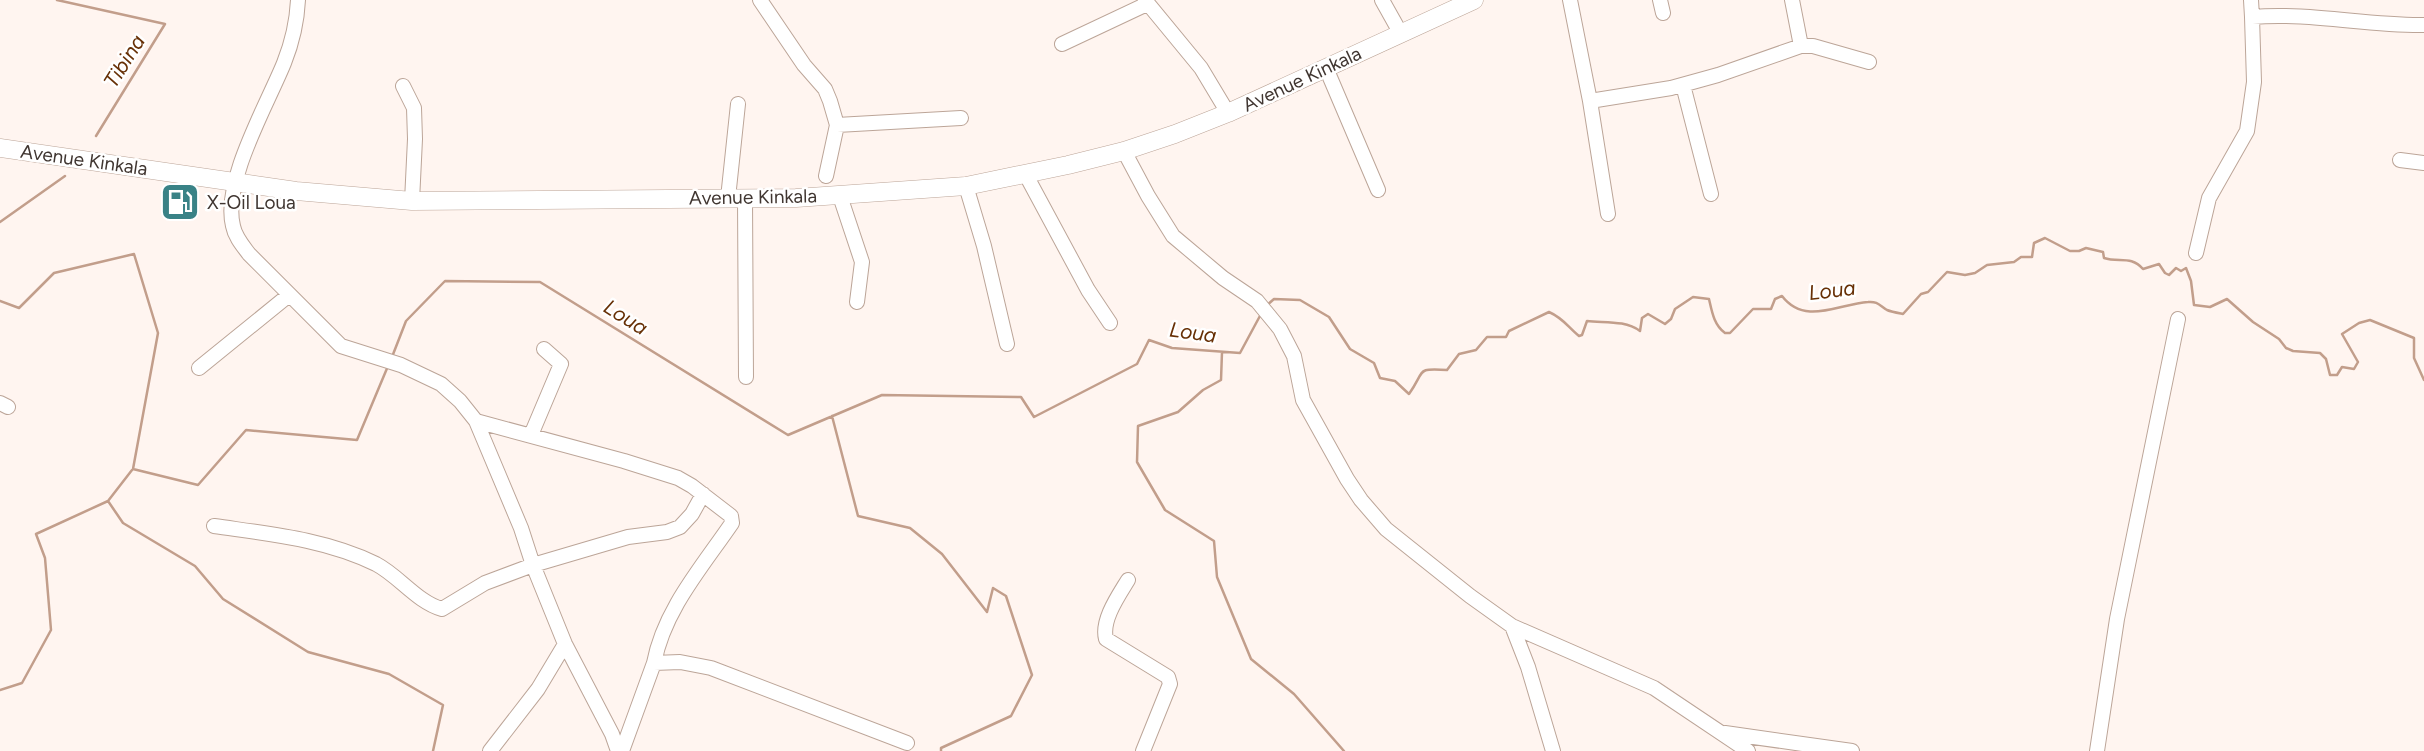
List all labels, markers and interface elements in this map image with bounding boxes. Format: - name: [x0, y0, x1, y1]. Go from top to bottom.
- water label: Tibina: [98, 30, 150, 92]
- street label: Avenue Kinkala: [1239, 42, 1365, 116]
- street label: Avenue Kinkala: [19, 140, 149, 180]
- fuel station icon: X-Oil Loua: [159, 181, 201, 223]
- street label: Avenue Kinkala: [689, 184, 817, 210]
- place label: X-Oil Loua: [207, 191, 296, 214]
- water label: Loua: [1807, 275, 1857, 305]
- water label: Loua: [599, 294, 653, 340]
- water label: Loua: [1168, 316, 1218, 348]

